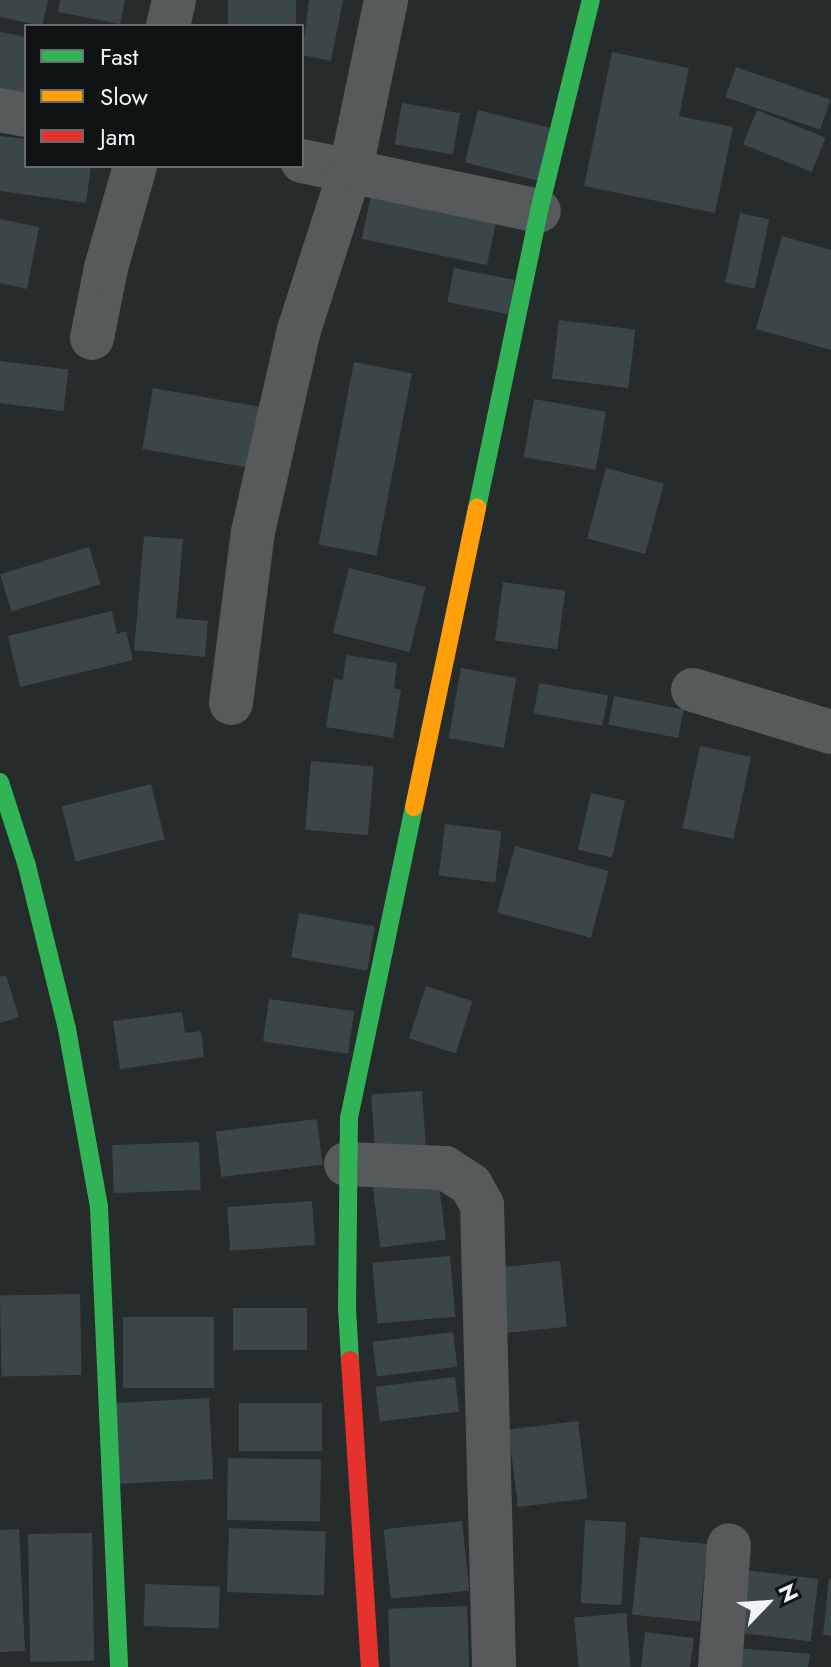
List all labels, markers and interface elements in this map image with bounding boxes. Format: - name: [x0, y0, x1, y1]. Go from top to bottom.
- legend: [24, 24, 304, 168]
- text: Fast: [100, 39, 138, 74]
- text: Slow: [100, 79, 148, 114]
- text: Jam: [100, 119, 136, 154]
- north arrow: [727, 1563, 807, 1643]
- text: N: [771, 1578, 807, 1608]

